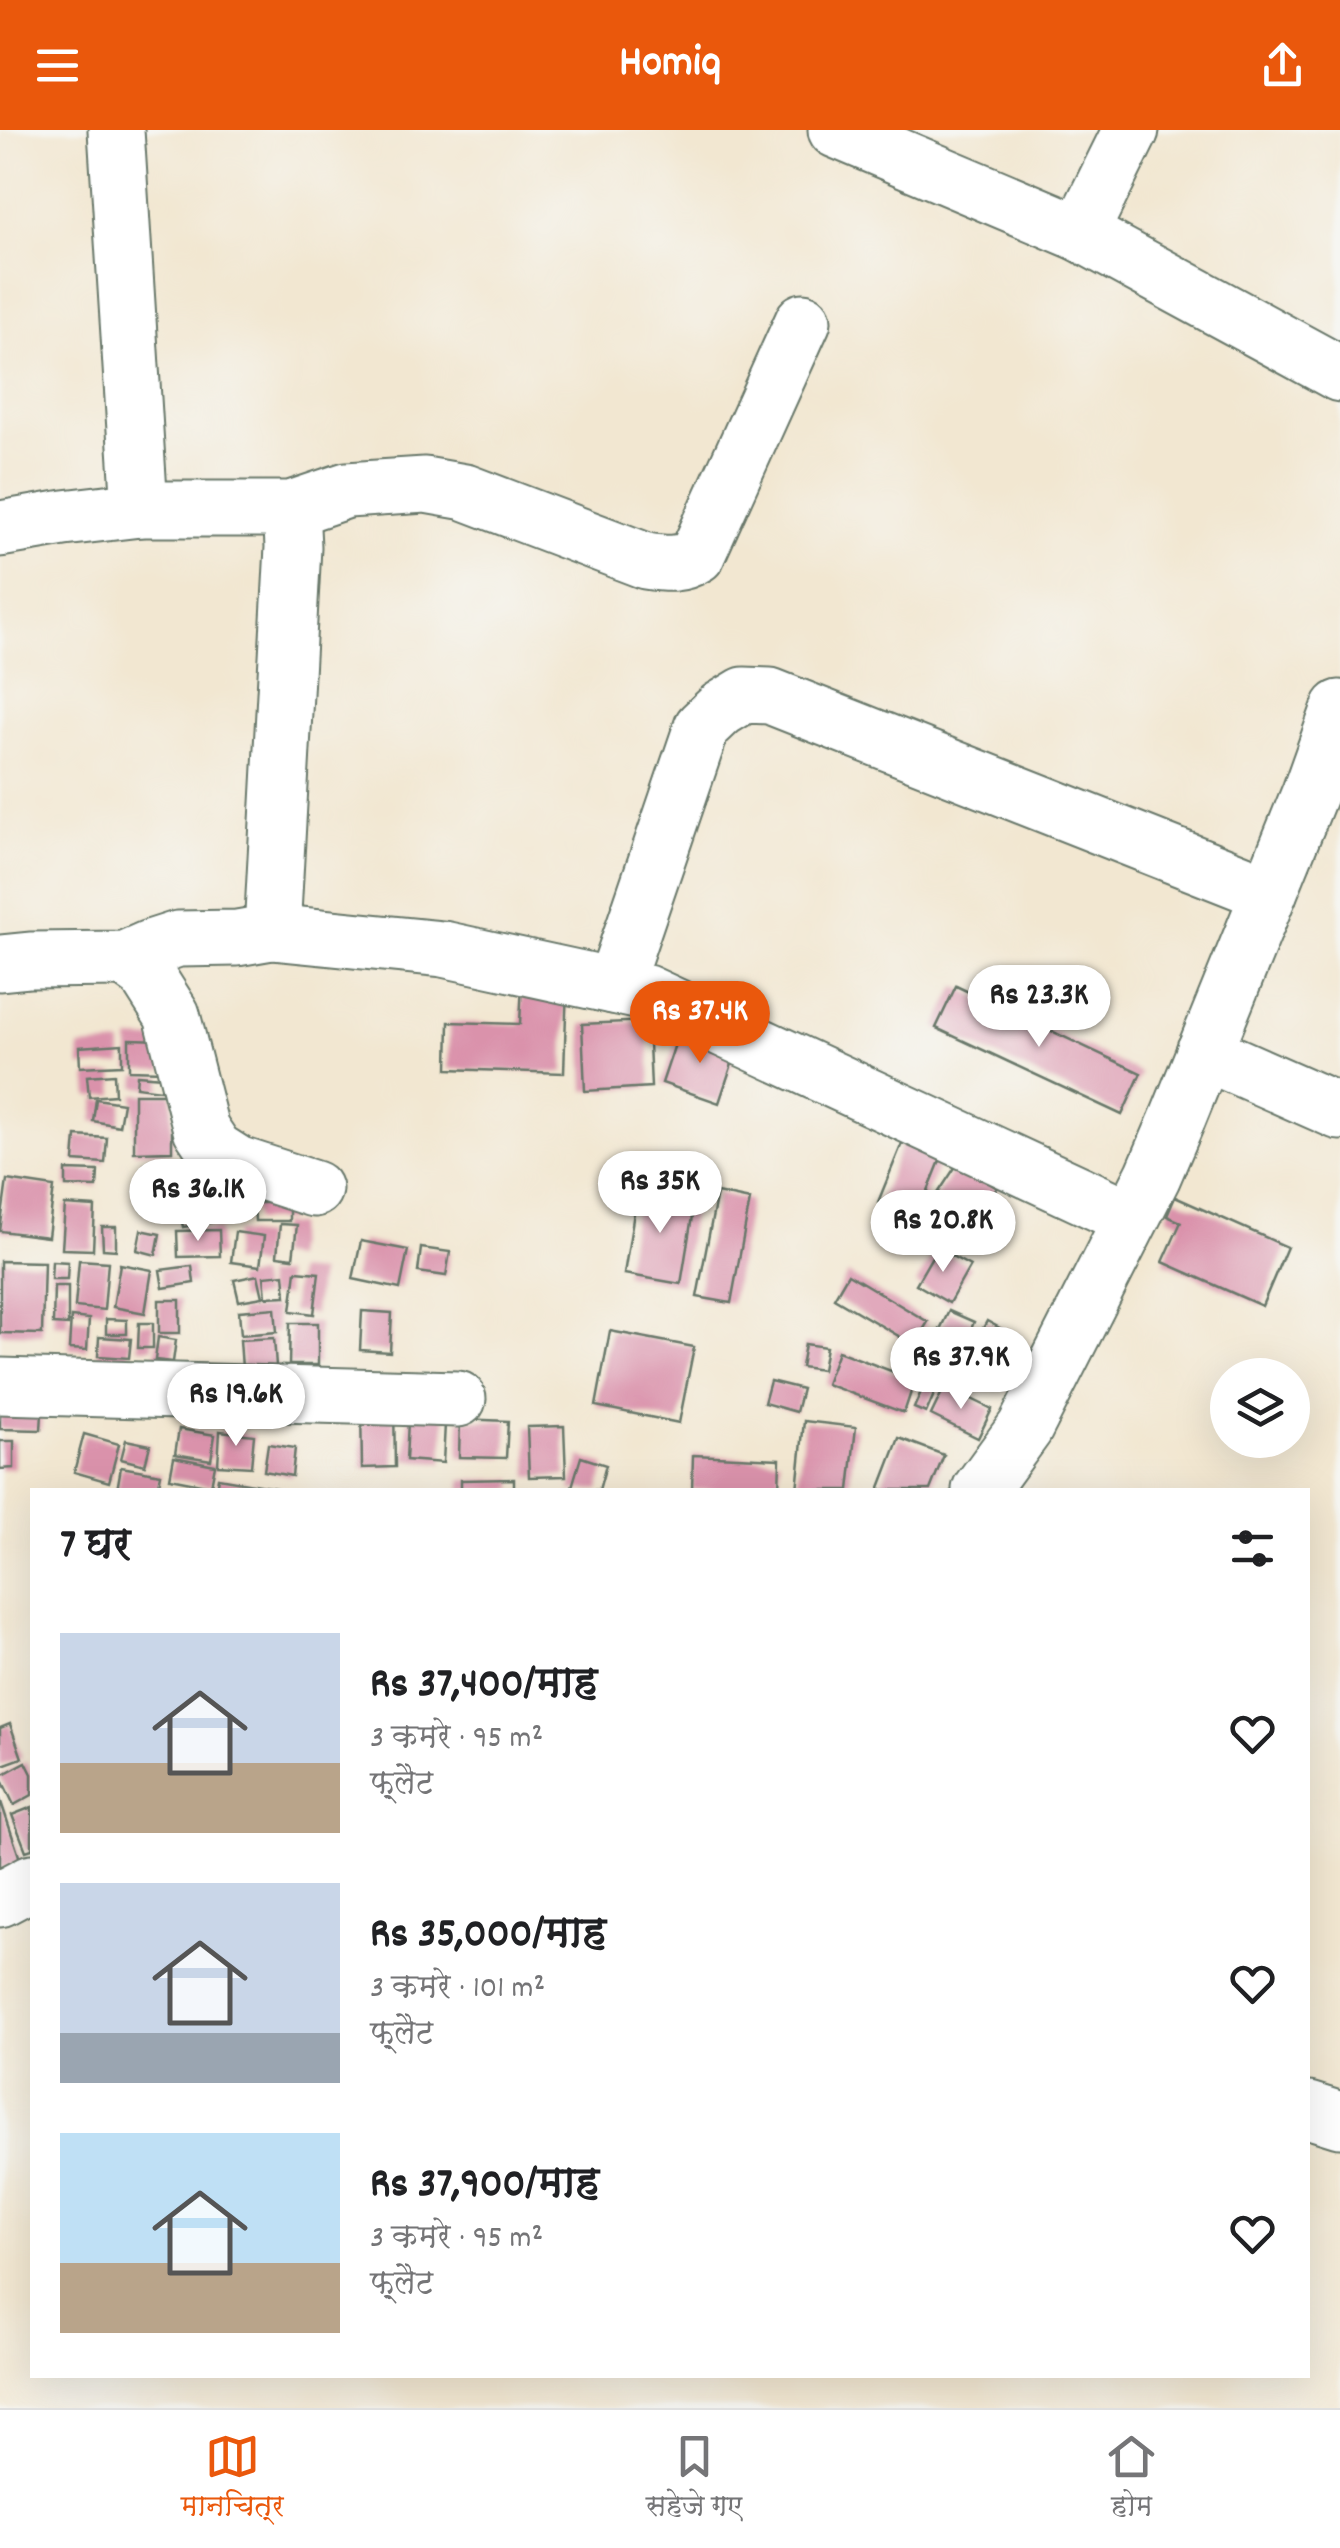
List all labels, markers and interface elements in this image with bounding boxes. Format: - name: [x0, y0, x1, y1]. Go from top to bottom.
- text: Homiq: [619, 33, 721, 97]
- icon: menu: [30, 38, 85, 93]
- icon: share: [1255, 38, 1310, 93]
- pin: Rs 23.3K: [936, 965, 1142, 1050]
- text: Rs 23.3K: [990, 974, 1088, 1020]
- pin: Rs 37.4K: [597, 981, 803, 1066]
- text: Rs 37.4K: [652, 990, 748, 1036]
- pin: Rs 35K: [579, 1151, 741, 1236]
- pin: Rs 36.1K: [95, 1159, 301, 1244]
- text: Rs 35K: [620, 1160, 700, 1206]
- text: Rs 36.1K: [151, 1168, 245, 1214]
- pin: Rs 20.8K: [840, 1190, 1046, 1275]
- text: Rs 20.8K: [893, 1199, 993, 1245]
- pin: Rs 37.9K: [858, 1327, 1064, 1412]
- text: Rs 37.9K: [912, 1336, 1010, 1382]
- map controls: [1210, 1358, 1310, 1458]
- button: layers: [1210, 1358, 1310, 1458]
- pin: Rs 19.6K: [133, 1364, 339, 1449]
- text: Rs 19.6K: [189, 1373, 283, 1419]
- text: 7 घर: [60, 1518, 131, 1578]
- icon: filters: [1225, 1521, 1280, 1576]
- text: Rs 37,400/माह: [370, 1657, 597, 1717]
- icon: home: [140, 1673, 260, 1793]
- icon: heart: [1225, 1706, 1280, 1761]
- text: 3 कमरे · 95 m²: [370, 1717, 543, 1763]
- text: फ़्लैट: [370, 1763, 433, 1809]
- text: Rs 35,000/माह: [370, 1907, 606, 1967]
- icon: home: [140, 1923, 260, 2043]
- icon: heart: [1225, 1956, 1280, 2011]
- text: 3 कमरे · 101 m²: [370, 1967, 545, 2013]
- text: फ़्लैट: [370, 2013, 433, 2059]
- text: Rs 37,900/माह: [370, 2157, 599, 2217]
- icon: home: [140, 2173, 260, 2293]
- icon: heart: [1225, 2206, 1280, 2261]
- text: 3 कमरे · 95 m²: [370, 2217, 543, 2263]
- text: फ़्लैट: [370, 2263, 433, 2309]
- tab: मानचित्र: [181, 2429, 284, 2529]
- tab: सहेजे गए: [646, 2429, 742, 2529]
- tab: होम: [1104, 2429, 1159, 2529]

